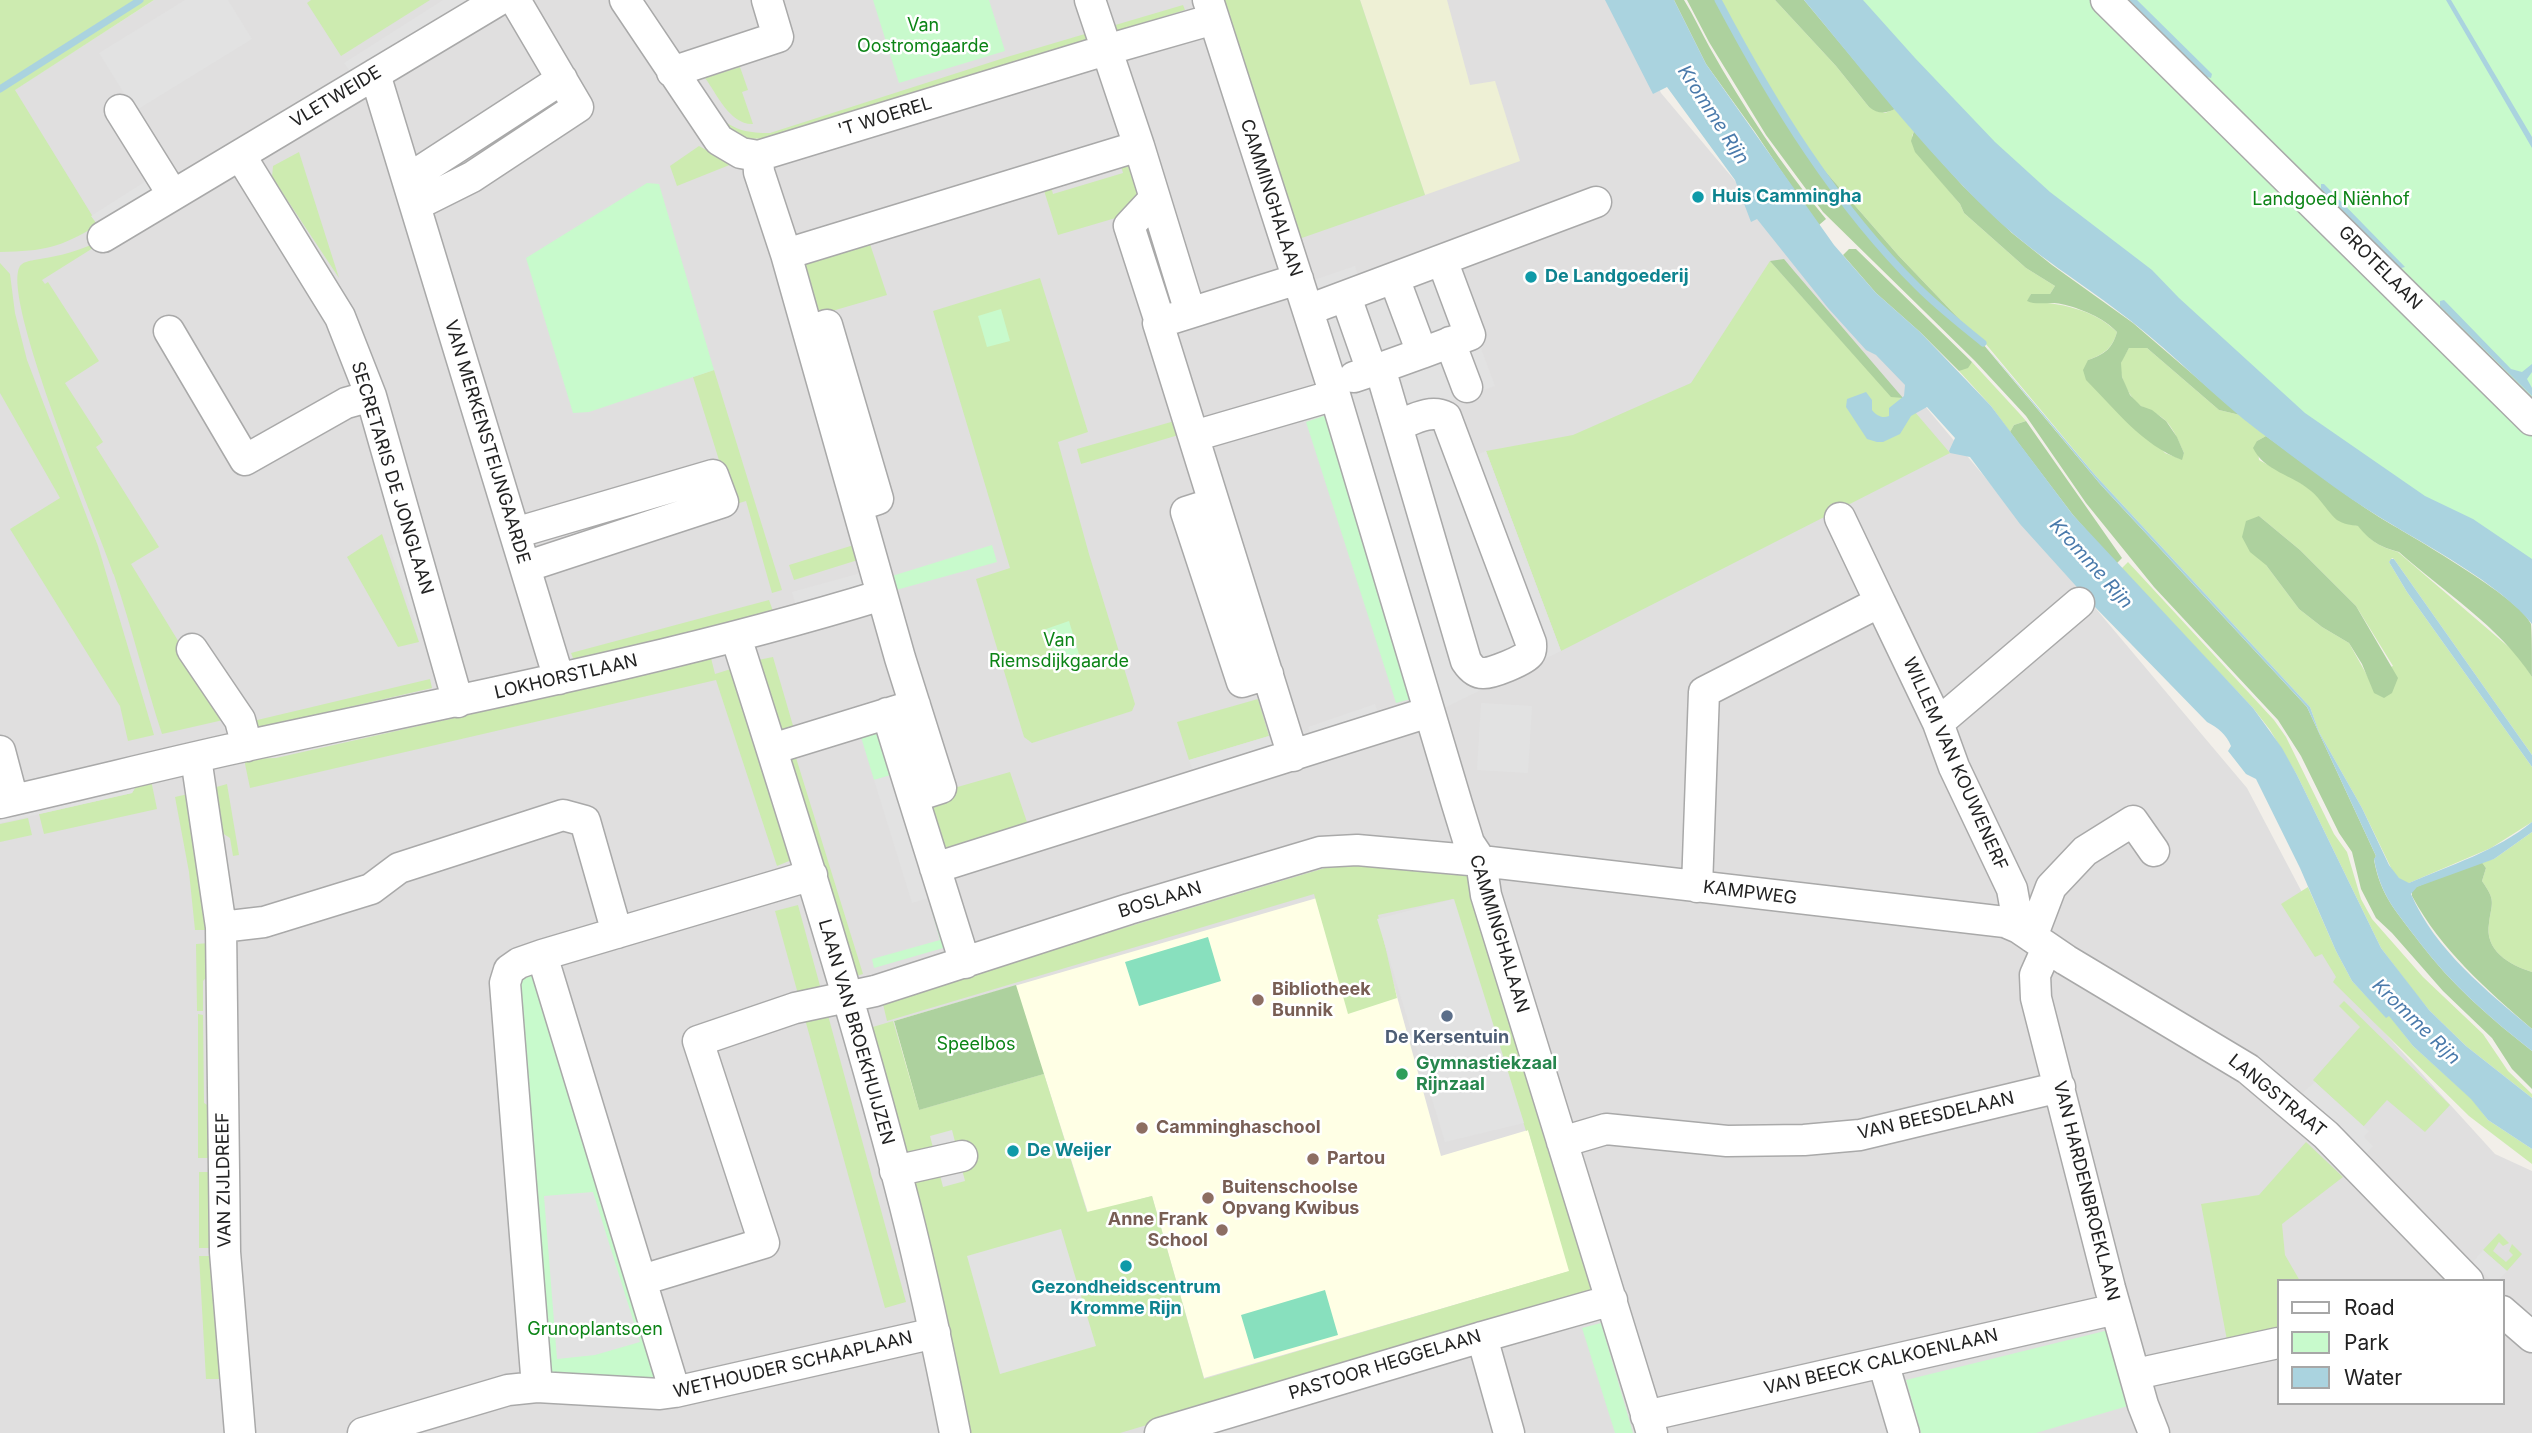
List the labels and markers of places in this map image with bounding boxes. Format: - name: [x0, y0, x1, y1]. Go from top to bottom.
- place label: Huis Cammingha: [1712, 186, 1862, 208]
- marker: Huis Cammingha: [1690, 189, 1706, 205]
- place label: De Landgoederij: [1545, 266, 1689, 288]
- marker: De Landgoederij: [1523, 269, 1539, 285]
- place label: Bibliotheek Bunnik: [1272, 979, 1371, 1021]
- marker: Bibliotheek Bunnik: [1250, 992, 1266, 1008]
- marker: De Kersentuin: [1439, 1008, 1455, 1024]
- place label: De Kersentuin: [1385, 1027, 1509, 1049]
- place label: Gymnastiekzaal Rijnzaal: [1416, 1053, 1557, 1096]
- marker: Gymnastiekzaal Rijnzaal: [1394, 1066, 1410, 1082]
- place label: Camminghaschool: [1156, 1117, 1321, 1139]
- marker: Camminghaschool: [1134, 1120, 1150, 1136]
- place label: De Weijer: [1027, 1140, 1111, 1162]
- marker: De Weijer: [1005, 1143, 1021, 1159]
- place label: Partou: [1327, 1148, 1385, 1170]
- marker: Partou: [1305, 1151, 1321, 1167]
- place label: Buitenschoolse Opvang Kwibus: [1222, 1177, 1359, 1220]
- marker: Buitenschoolse Opvang Kwibus: [1200, 1190, 1216, 1206]
- place label: Anne Frank School: [1108, 1209, 1208, 1252]
- marker: Anne Frank School: [1214, 1222, 1230, 1238]
- marker: Gezondheidscentrum Kromme Rijn: [1118, 1258, 1134, 1274]
- place label: Gezondheidscentrum Kromme Rijn: [1031, 1277, 1221, 1320]

